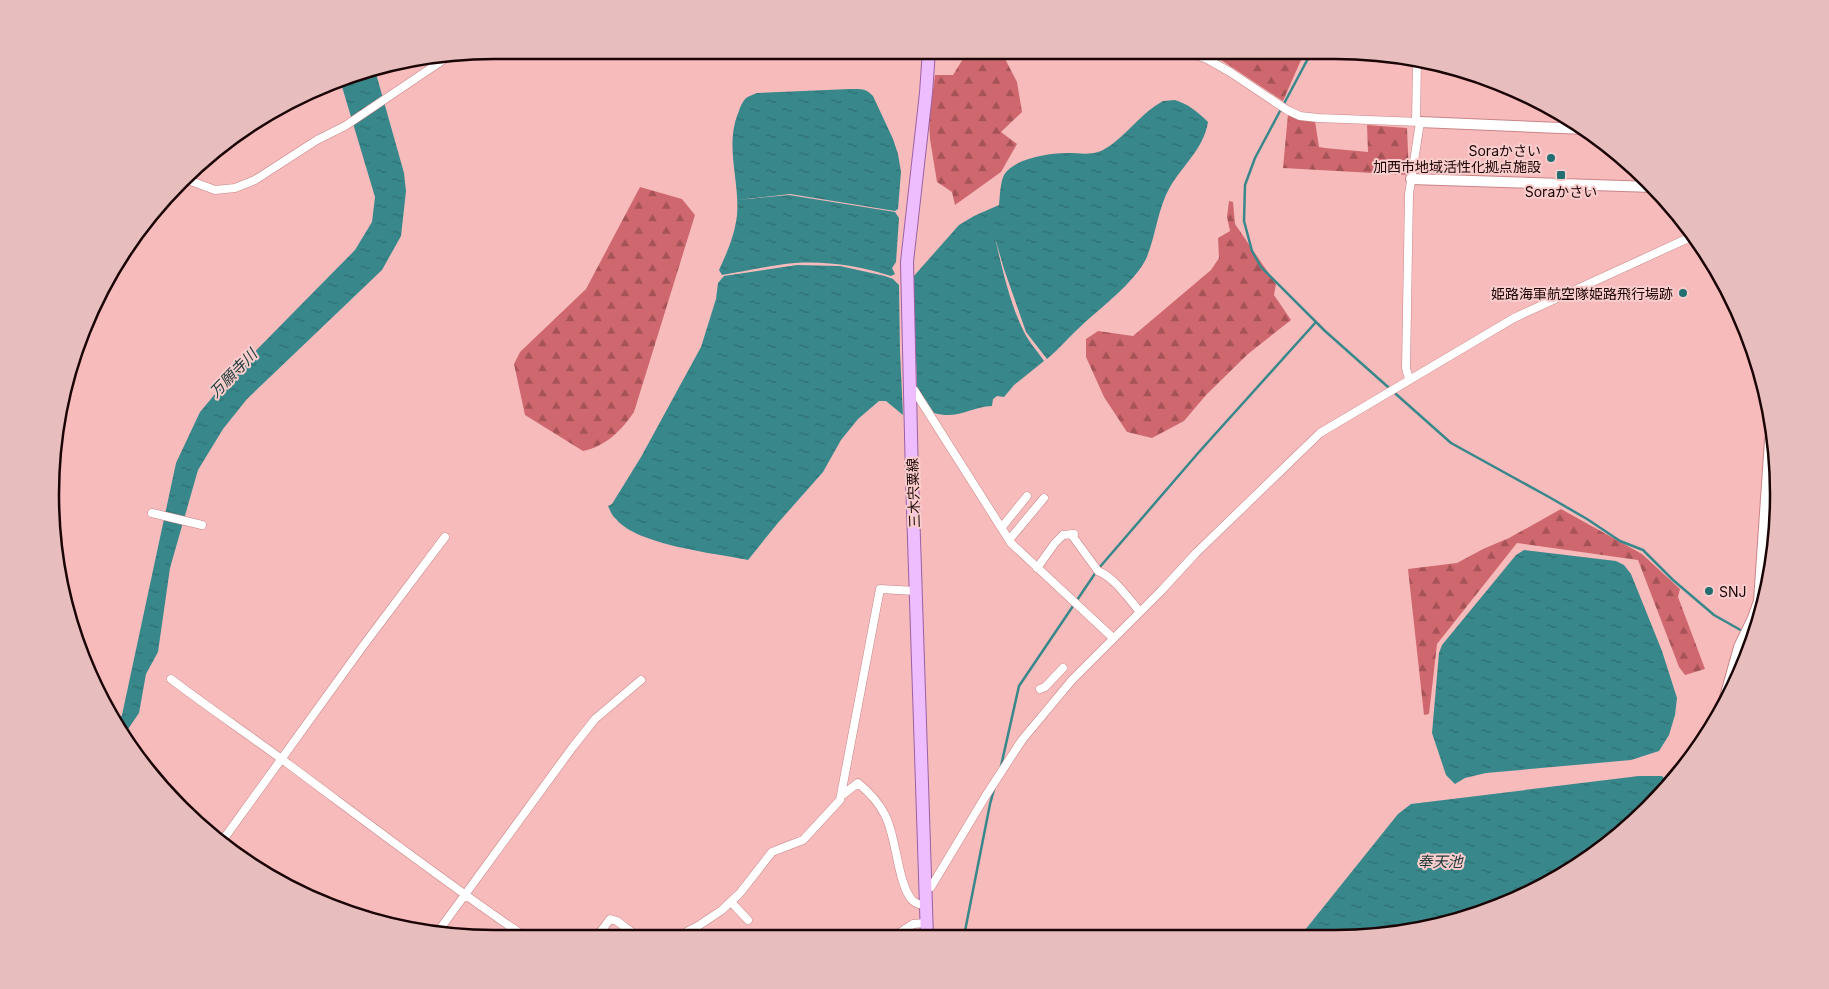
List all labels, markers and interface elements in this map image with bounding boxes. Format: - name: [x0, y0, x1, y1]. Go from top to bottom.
- place label: Soraかさい 加西市地域活性化拠点施設: [1373, 142, 1541, 175]
- marker: Soraかさい 加西市地域活性化拠点施設: [1545, 152, 1557, 164]
- marker: Soraかさい: [1555, 169, 1567, 181]
- place label: Soraかさい: [1525, 183, 1597, 200]
- place label: 姫路海軍航空隊姫路飛行場跡: [1491, 285, 1673, 302]
- marker: 姫路海軍航空隊姫路飛行場跡: [1677, 287, 1689, 299]
- water label: 万願寺川: [205, 343, 262, 401]
- street label: 三木宍粟線: [903, 458, 923, 528]
- place label: SNJ: [1719, 583, 1747, 600]
- marker: SNJ: [1703, 585, 1715, 597]
- water label: 奉天池: [1417, 852, 1464, 871]

